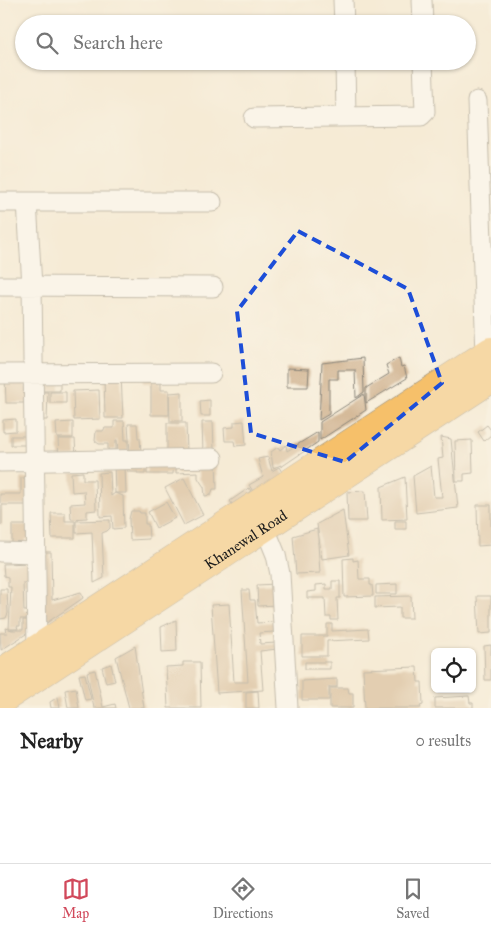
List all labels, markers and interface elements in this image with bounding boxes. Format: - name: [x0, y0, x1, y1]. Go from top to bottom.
- search box: [15, 15, 476, 70]
- icon: search: [33, 29, 61, 57]
- text: Search here: [73, 31, 163, 54]
- street label: Khanewal Road: [201, 506, 291, 573]
- map controls: [431, 648, 476, 693]
- button: locate: [431, 648, 476, 693]
- text: Nearby: [20, 728, 83, 754]
- text: 0 results: [416, 731, 471, 750]
- tab: Map: [62, 875, 90, 922]
- tab: Directions: [213, 875, 273, 922]
- tab: Saved: [396, 875, 429, 922]

